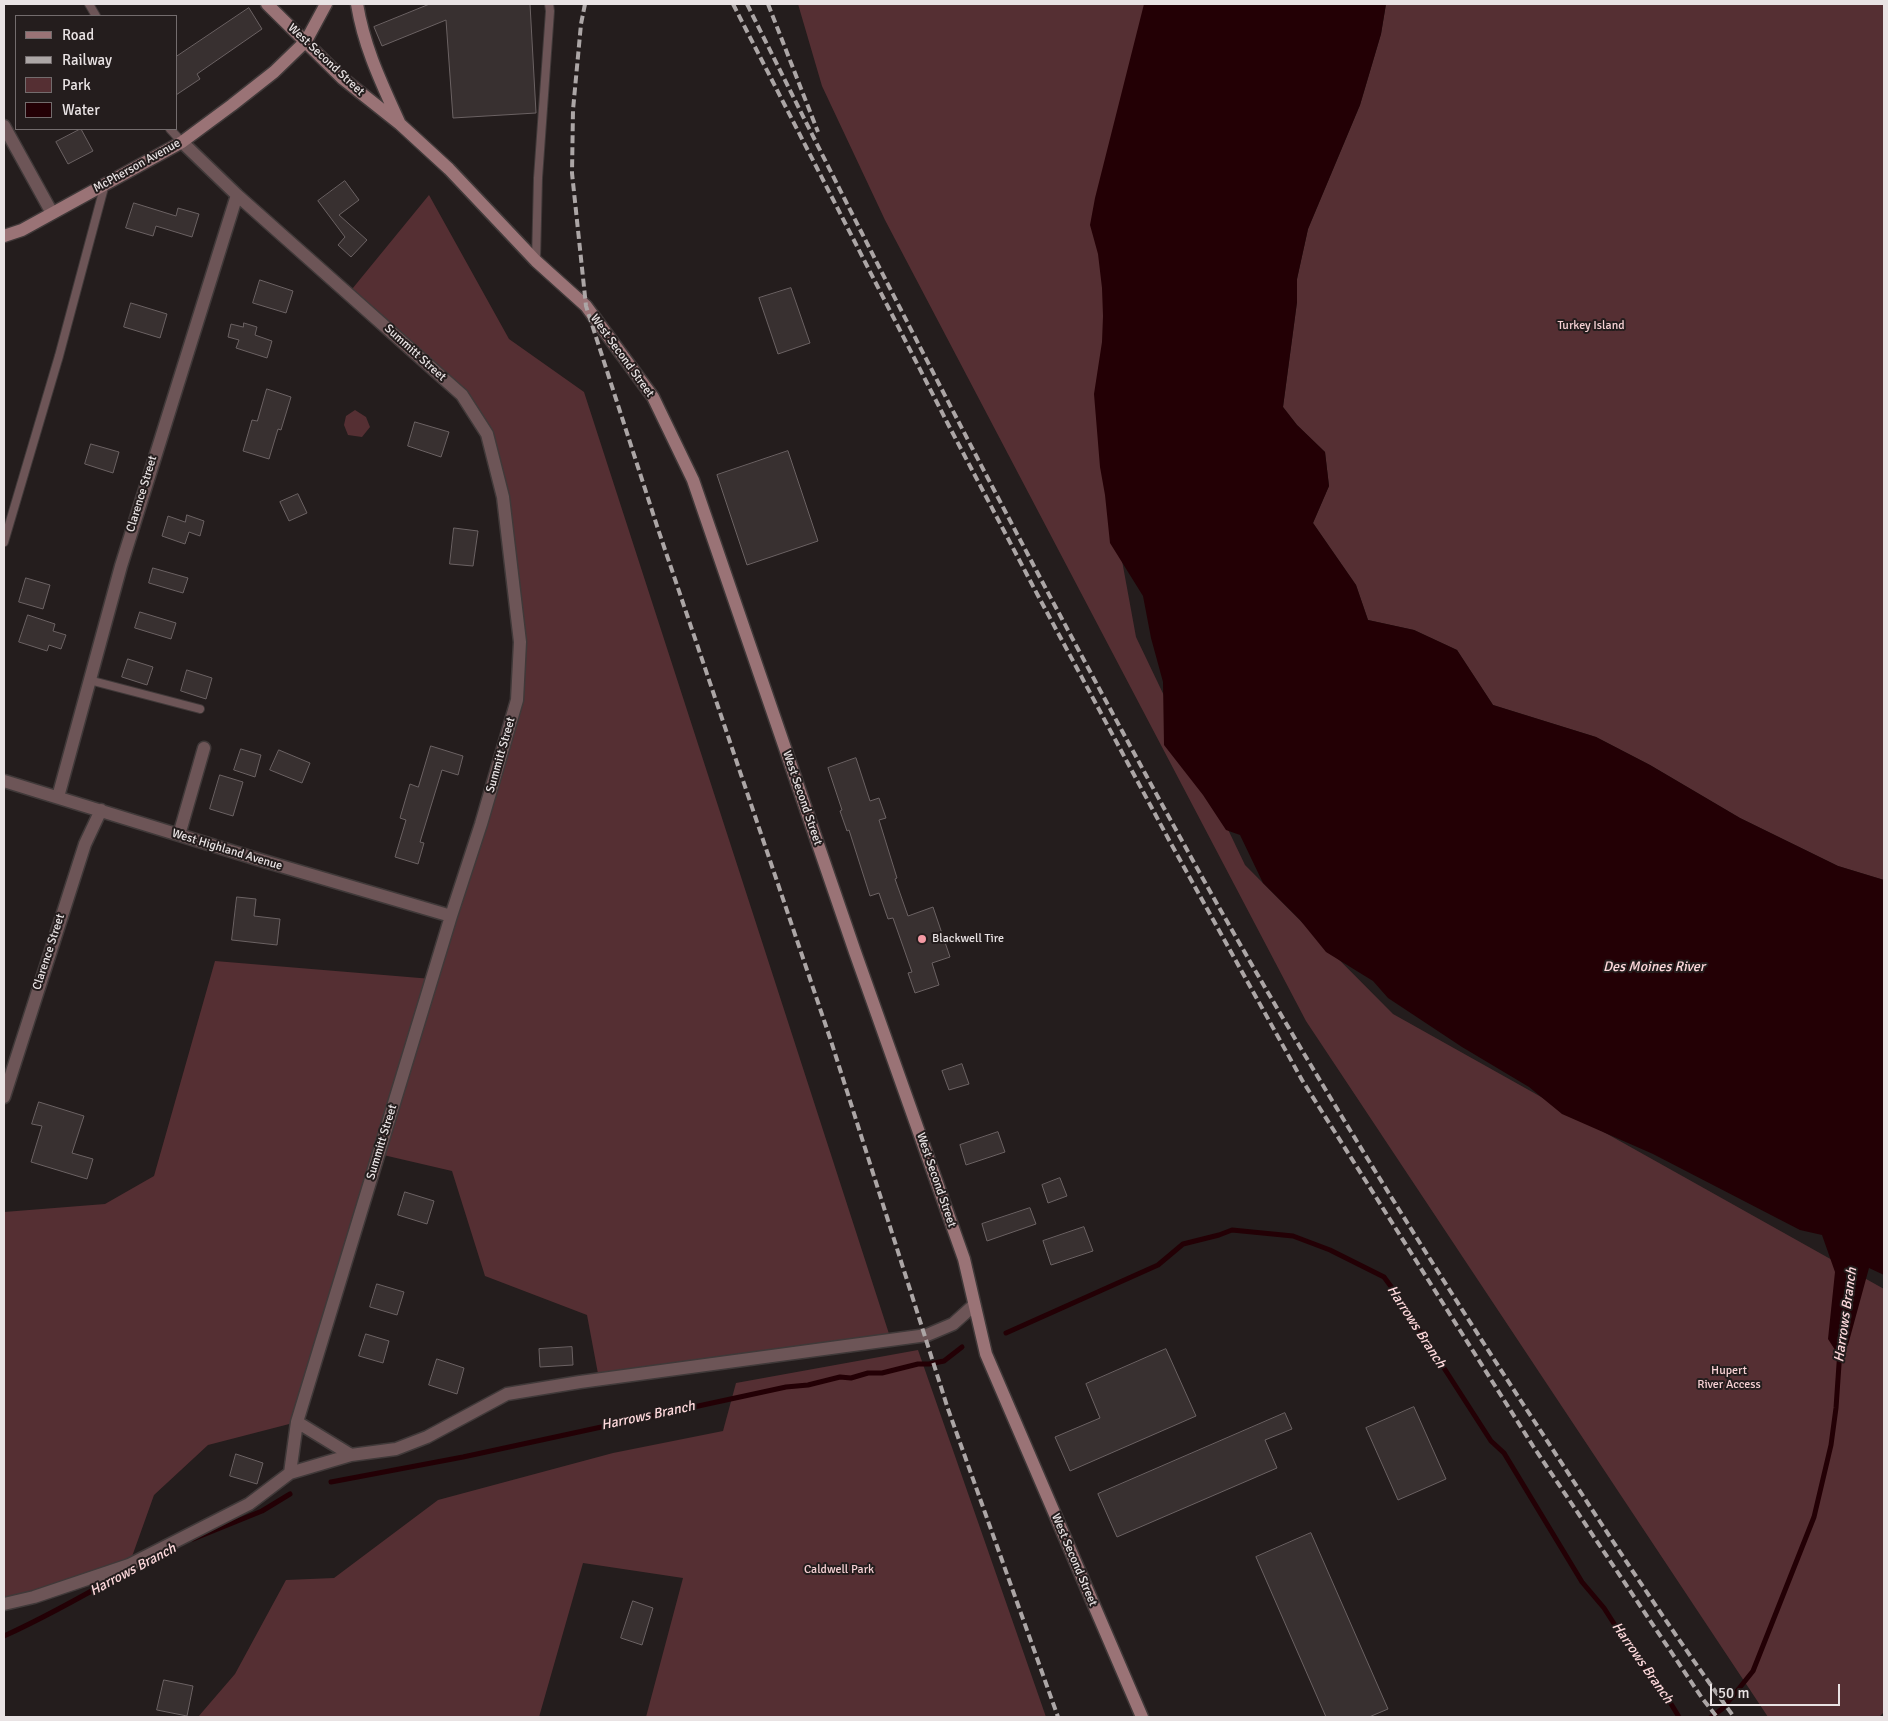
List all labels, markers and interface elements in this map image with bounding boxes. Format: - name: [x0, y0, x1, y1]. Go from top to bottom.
- legend: [15, 15, 178, 130]
- street label: West Second Street: [285, 21, 367, 99]
- text: Road: [62, 26, 94, 44]
- text: Railway: [62, 51, 112, 69]
- text: Park: [62, 76, 91, 94]
- text: Water: [62, 101, 100, 119]
- street label: McPherson Avenue: [91, 136, 183, 196]
- street label: West Second Street: [587, 312, 657, 400]
- park label: Turkey Island: [1557, 319, 1625, 333]
- street label: Summitt Street: [381, 322, 449, 384]
- street label: Clarence Street: [124, 454, 160, 534]
- street label: Summitt Street: [483, 716, 519, 794]
- street label: West Second Street: [779, 749, 825, 847]
- street label: West Highland Avenue: [170, 826, 284, 874]
- street label: Clarence Street: [30, 912, 68, 992]
- place label: Blackwell Tire: [932, 932, 1004, 946]
- marker: Blackwell Tire: [916, 933, 928, 945]
- water label: Des Moines River: [1603, 959, 1705, 975]
- street label: Summitt Street: [364, 1103, 400, 1181]
- street label: West Second Street: [913, 1131, 959, 1229]
- water label: Harrows Branch: [1831, 1267, 1861, 1363]
- water label: Harrows Branch: [1383, 1282, 1449, 1372]
- park label: Hupert River Access: [1697, 1364, 1761, 1392]
- water label: Harrows Branch: [600, 1398, 696, 1434]
- street label: West Second Street: [1048, 1512, 1100, 1608]
- water label: Harrows Branch: [87, 1540, 179, 1600]
- park label: Caldwell Park: [804, 1563, 874, 1577]
- water label: Harrows Branch: [1608, 1619, 1676, 1707]
- scale bar: [1713, 1674, 1843, 1706]
- text: 50 m: [1718, 1684, 1749, 1702]

